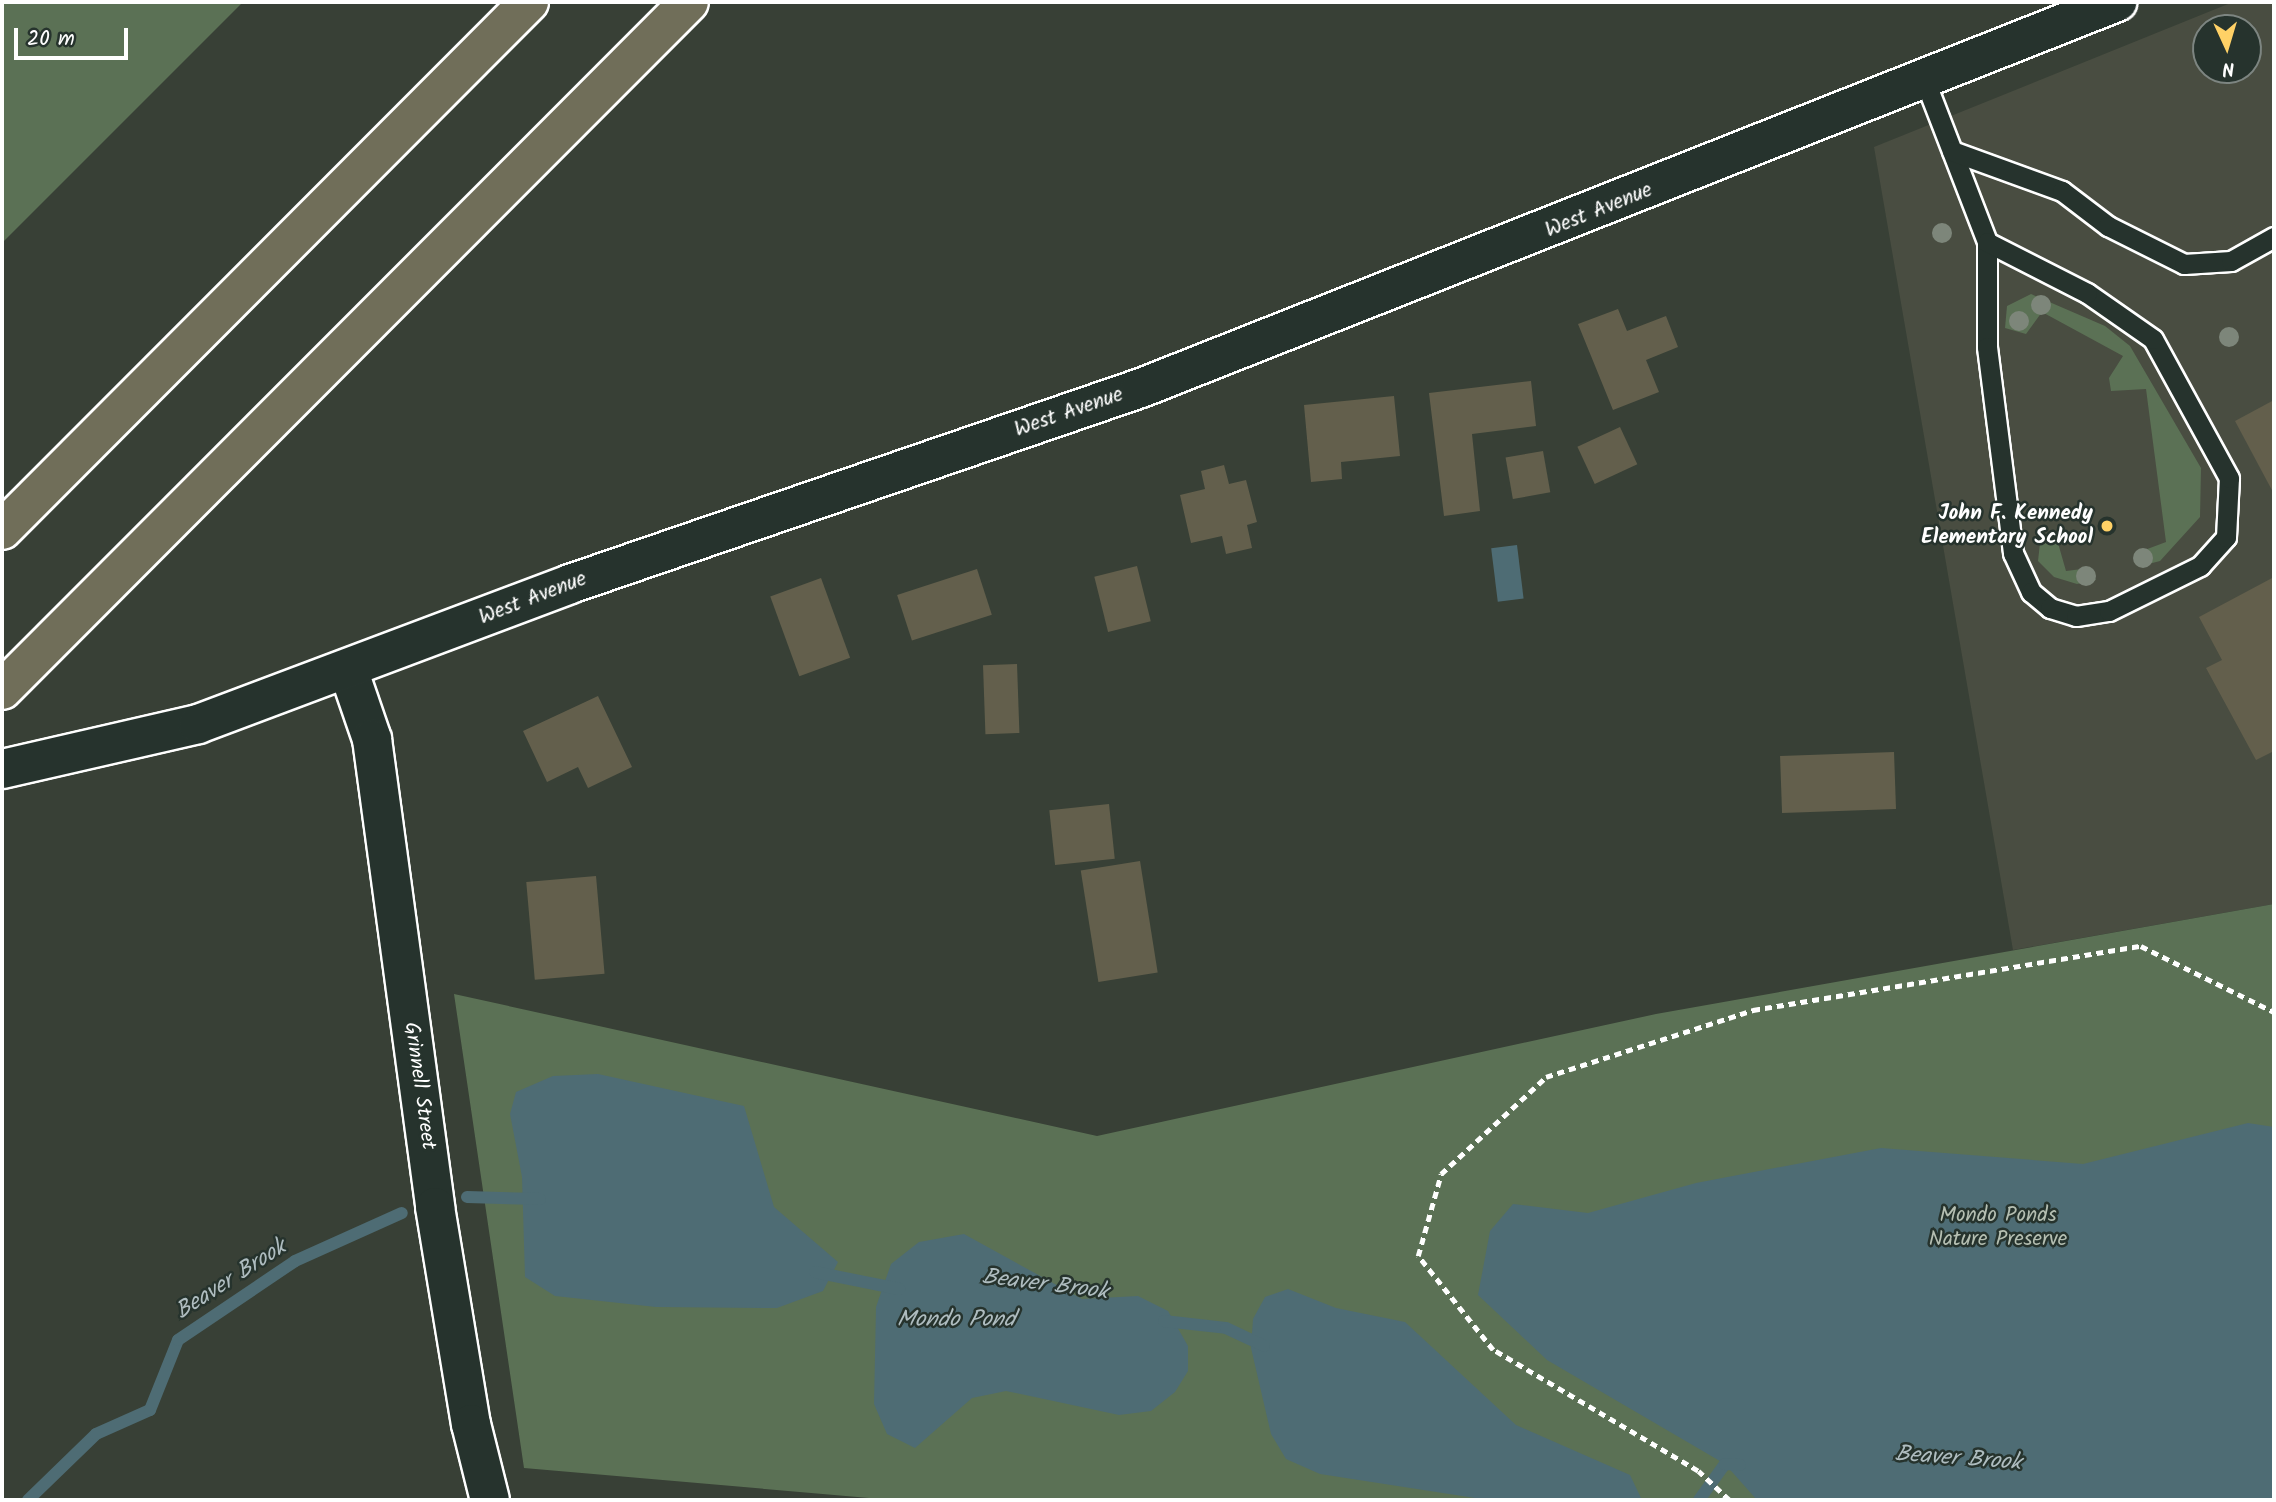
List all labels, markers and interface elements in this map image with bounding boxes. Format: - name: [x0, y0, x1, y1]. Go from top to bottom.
- scale bar: [18, 14, 131, 58]
- north arrow: [2192, 14, 2262, 84]
- text: 20 m: [27, 23, 75, 56]
- text: N: [2221, 53, 2235, 83]
- street label: West Avenue: [1542, 178, 1656, 244]
- street label: West Avenue: [1011, 383, 1127, 443]
- place label: John F. Kennedy Elementary School: [1921, 501, 2093, 551]
- marker: John F. Kennedy Elementary School: [2099, 518, 2115, 534]
- street label: West Avenue: [476, 567, 590, 631]
- street label: Grinnell Street: [398, 1021, 440, 1151]
- park label: Mondo Ponds Nature Preserve: [1929, 1203, 2067, 1253]
- water label: Beaver Brook: [170, 1234, 292, 1326]
- water label: Beaver Brook: [981, 1264, 1109, 1306]
- water label: Mondo Pond: [897, 1306, 1015, 1334]
- water label: Beaver Brook: [1894, 1441, 2022, 1477]

